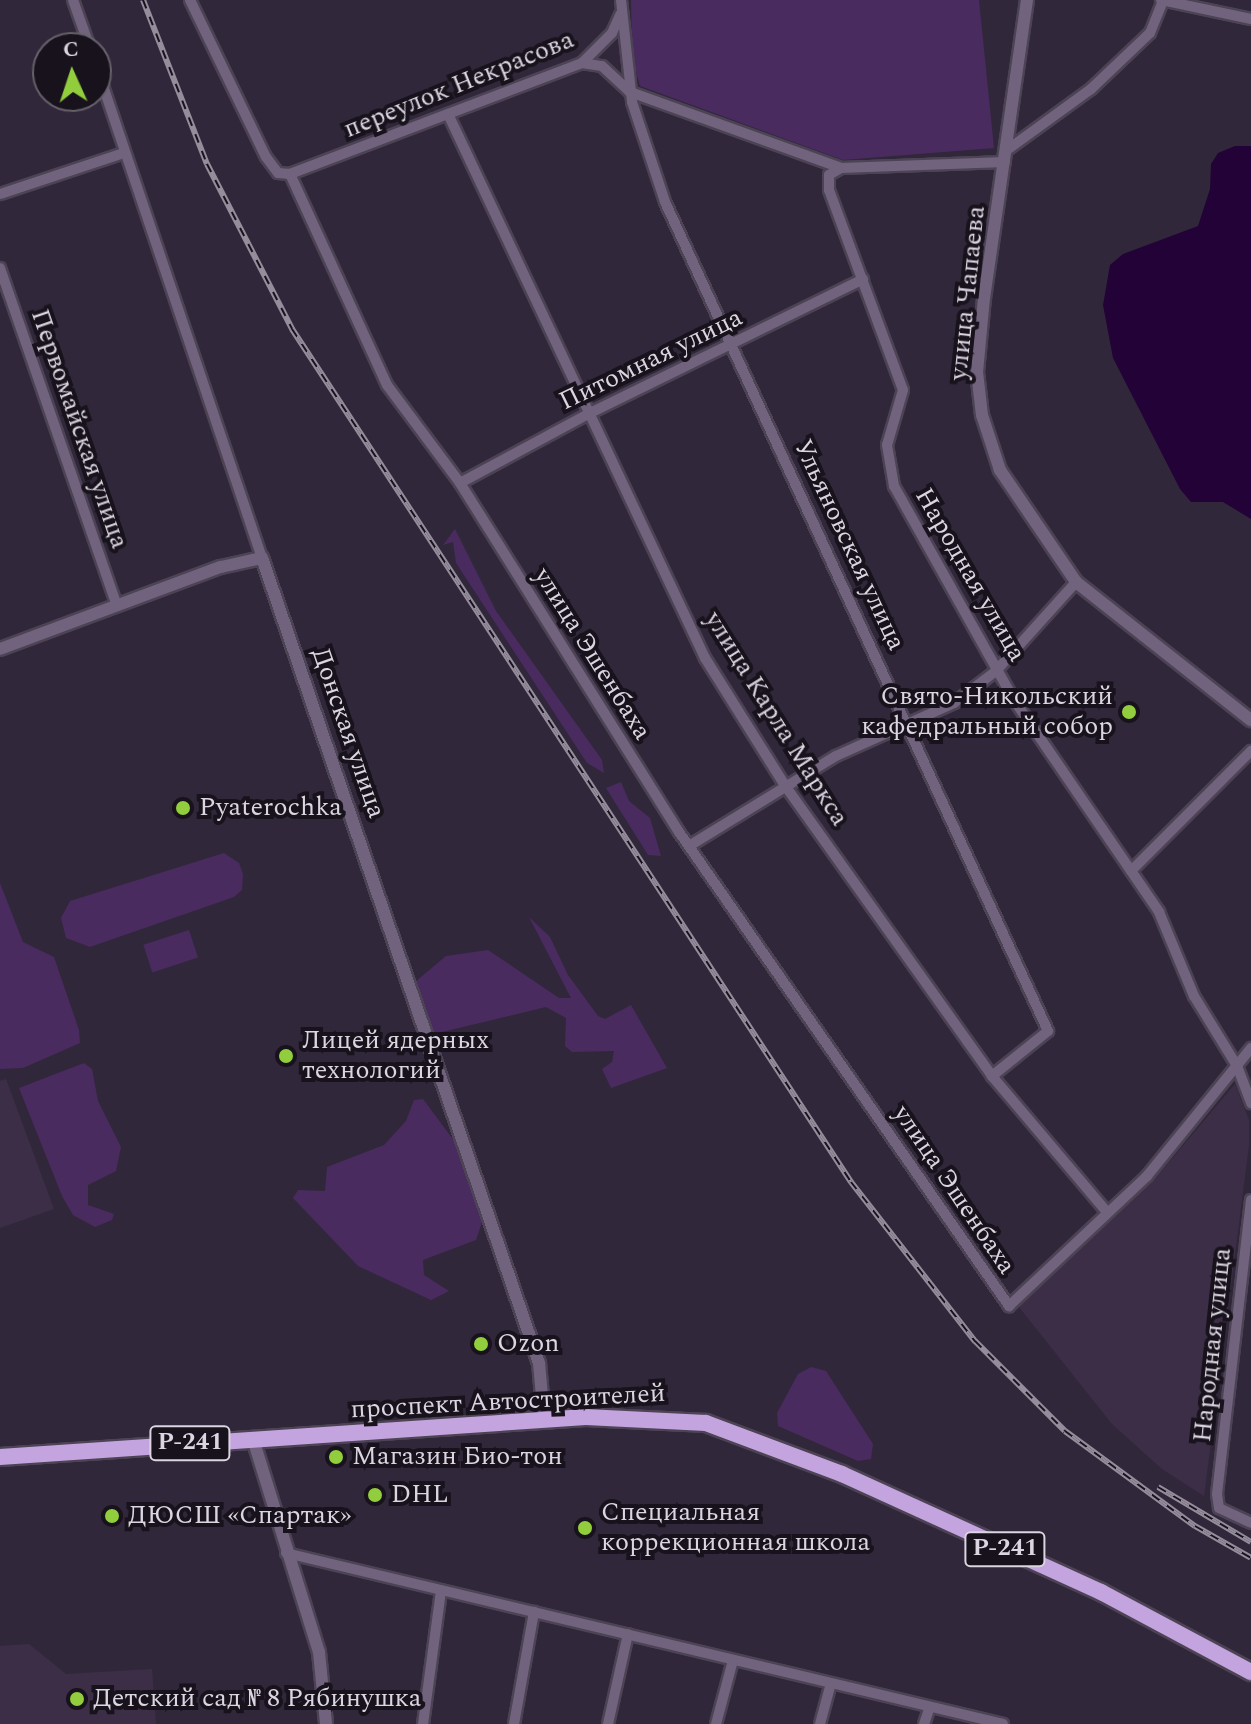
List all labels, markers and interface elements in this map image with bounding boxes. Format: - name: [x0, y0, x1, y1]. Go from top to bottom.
- street label: переулок Некрасова: [339, 25, 579, 145]
- north arrow: [32, 32, 112, 112]
- text: С: [62, 33, 80, 66]
- street label: улица Чапаева: [943, 204, 993, 382]
- street label: Питомная улица: [554, 302, 748, 418]
- street label: Первомайская улица: [23, 305, 135, 553]
- street label: Ульяновская улица: [786, 435, 912, 655]
- street label: Народная улица: [908, 483, 1032, 667]
- street label: улица Эшенбаха: [527, 562, 657, 746]
- street label: улица Карла Маркса: [697, 606, 855, 832]
- street label: Донская улица: [304, 644, 392, 822]
- place label: Свято-Никольский кафедральный собор: [861, 681, 1113, 742]
- marker: Свято-Никольский кафедральный собор: [1120, 703, 1138, 721]
- place label: Pyaterochka: [199, 792, 342, 824]
- marker: Pyaterochka: [174, 799, 192, 817]
- place label: Лицей ядерных технологий: [302, 1025, 489, 1086]
- marker: Лицей ядерных технологий: [277, 1047, 295, 1065]
- street label: улица Эшенбаха: [886, 1100, 1022, 1280]
- street label: Народная улица: [1187, 1246, 1239, 1444]
- place label: Ozon: [497, 1328, 559, 1360]
- marker: Ozon: [472, 1335, 490, 1353]
- street label: проспект Автостроителей: [350, 1378, 666, 1426]
- road number: Р-241: [148, 1423, 232, 1463]
- place label: Магазин Био-тон: [352, 1441, 563, 1473]
- marker: Магазин Био-тон: [327, 1448, 345, 1466]
- place label: DHL: [391, 1479, 449, 1511]
- marker: DHL: [366, 1486, 384, 1504]
- place label: Специальная коррекционная школа: [601, 1497, 870, 1558]
- place label: ДЮСШ «Спартак»: [128, 1500, 351, 1532]
- marker: ДЮСШ «Спартак»: [103, 1507, 121, 1525]
- marker: Специальная коррекционная школа: [576, 1519, 594, 1537]
- road number: Р-241: [963, 1529, 1047, 1569]
- place label: Детский сад № 8 Рябинушка: [93, 1683, 421, 1715]
- marker: Детский сад № 8 Рябинушка: [68, 1690, 86, 1708]

